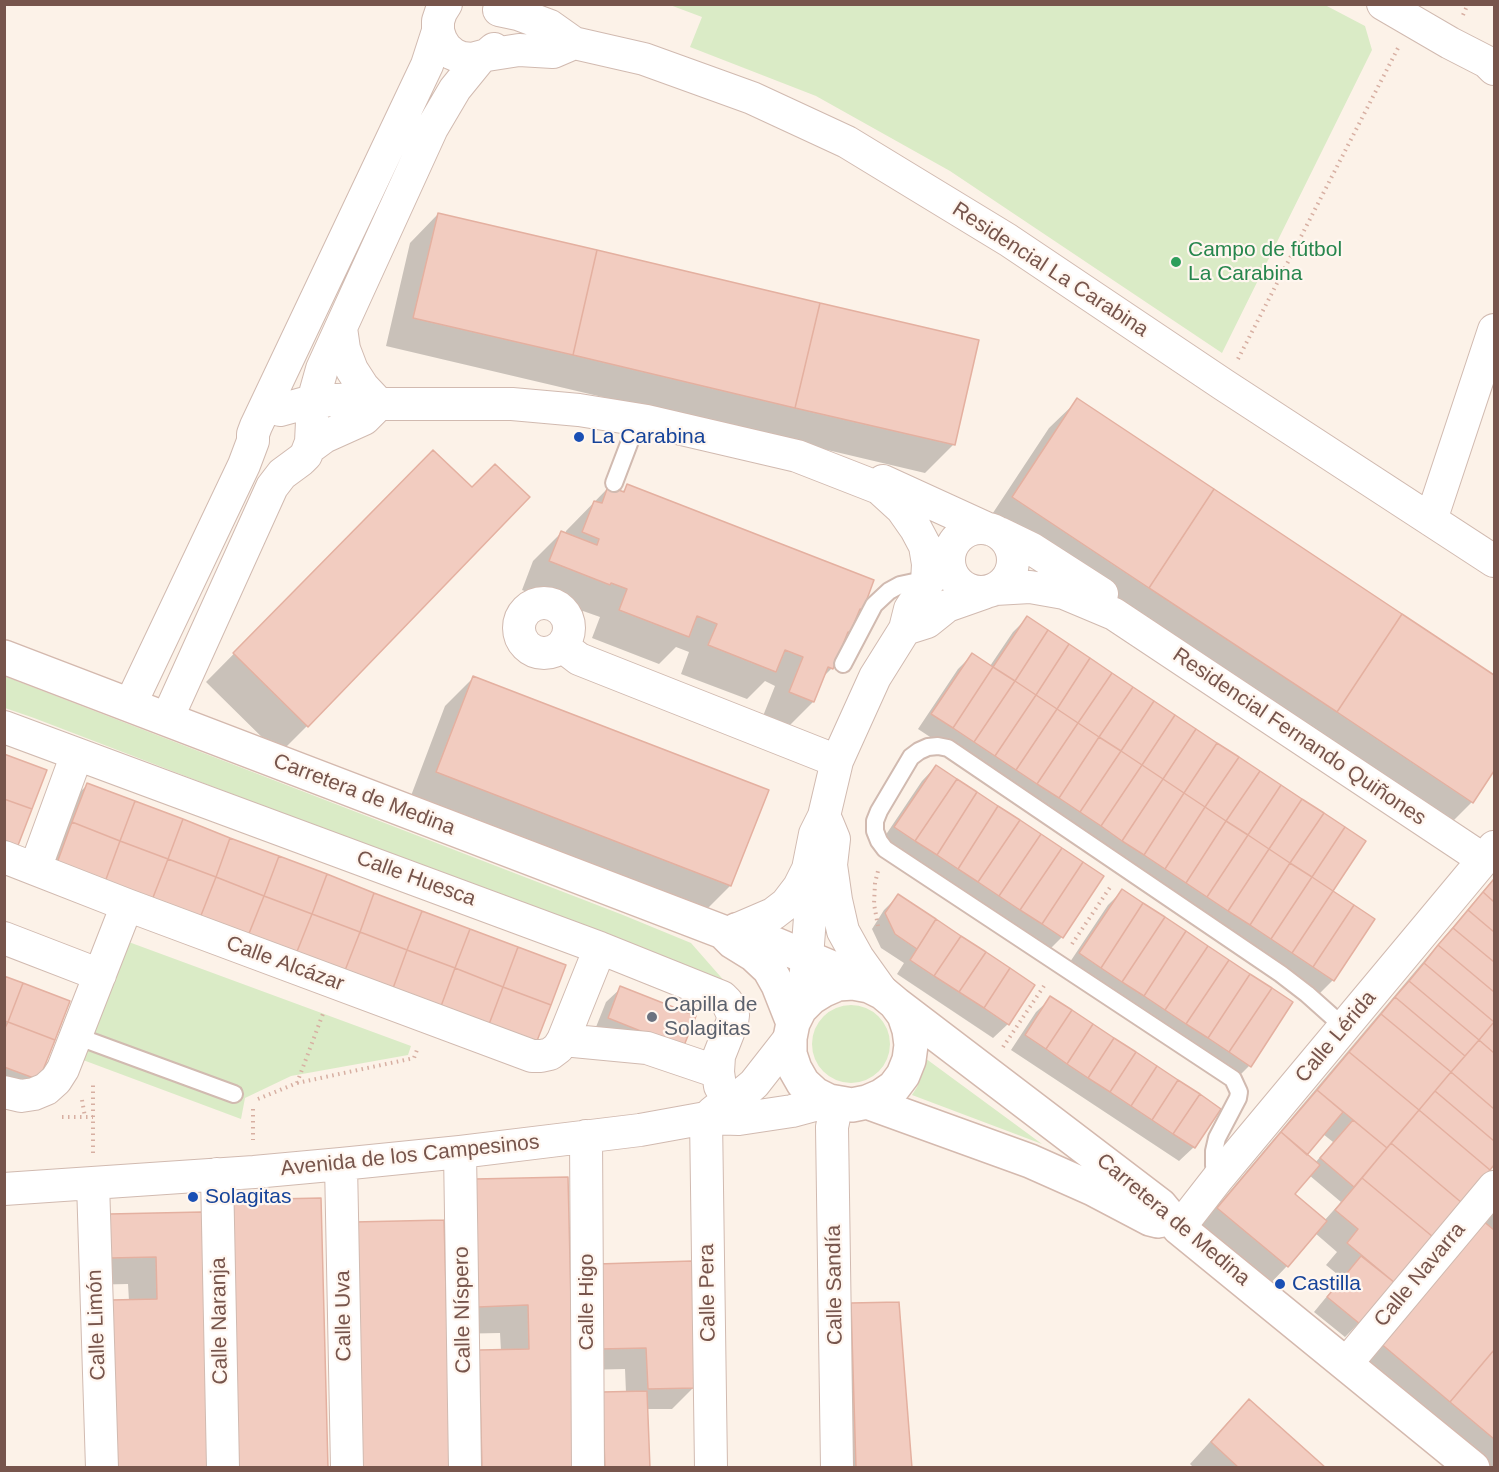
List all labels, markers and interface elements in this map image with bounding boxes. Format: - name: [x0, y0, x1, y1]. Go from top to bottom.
- street label: Residencial La Carabina: [947, 197, 1153, 343]
- place label: Campo de fútbol La Carabina: [1188, 237, 1342, 287]
- marker: Campo de fútbol La Carabina: [1169, 255, 1183, 269]
- place label: La Carabina: [591, 424, 705, 450]
- marker: La Carabina: [572, 430, 586, 444]
- street label: Residencial Fernando Quiñones: [1168, 643, 1430, 831]
- street label: Carretera de Medina: [270, 749, 458, 841]
- street label: Calle Huesca: [353, 846, 479, 912]
- street label: Calle Alcázar: [223, 931, 347, 997]
- street label: Calle Lérida: [1290, 986, 1382, 1088]
- place label: Capilla de Solagitas: [664, 992, 757, 1042]
- marker: Capilla de Solagitas: [645, 1010, 659, 1024]
- street label: Avenida de los Campesinos: [279, 1130, 541, 1182]
- street label: Carretera de Medina: [1091, 1148, 1255, 1292]
- place label: Solagitas: [205, 1184, 291, 1210]
- marker: Solagitas: [186, 1190, 200, 1204]
- street label: Calle Navarra: [1369, 1218, 1471, 1332]
- street label: Calle Sandía: [821, 1225, 849, 1345]
- street label: Calle Pera: [695, 1244, 721, 1342]
- street label: Calle Níspero: [449, 1246, 477, 1374]
- street label: Calle Higo: [574, 1254, 600, 1350]
- street label: Calle Naranja: [206, 1257, 234, 1385]
- street label: Calle Limón: [82, 1269, 112, 1381]
- street label: Calle Uva: [331, 1270, 357, 1362]
- place label: Castilla: [1292, 1271, 1361, 1297]
- marker: Castilla: [1273, 1277, 1287, 1291]

